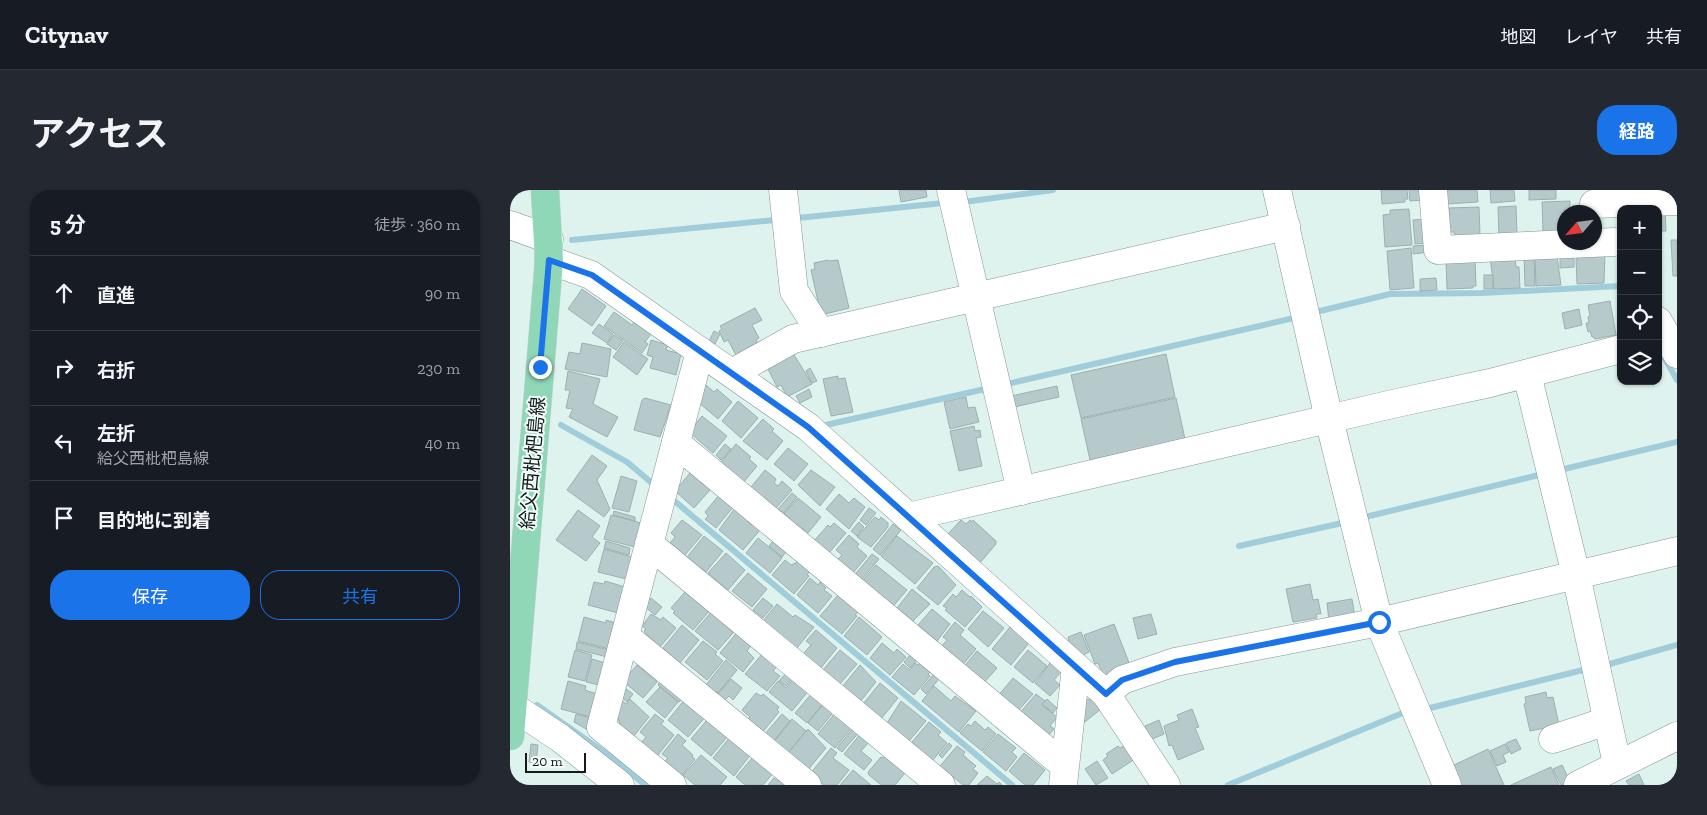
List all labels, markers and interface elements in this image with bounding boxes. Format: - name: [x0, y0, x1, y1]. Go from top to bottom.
- text: Citynav: [25, 20, 108, 49]
- text: 地図: [1501, 26, 1537, 48]
- text: レイヤ: [1565, 26, 1618, 48]
- text: 共有: [1646, 26, 1682, 48]
- button: 経路: [1597, 105, 1677, 155]
- text: アクセス: [30, 113, 168, 155]
- north arrow: [1557, 205, 1602, 250]
- map controls: [1617, 205, 1662, 385]
- button: +: [1617, 205, 1662, 250]
- text: 5 分: [50, 212, 86, 237]
- text: 徒歩 · 360 m: [374, 215, 460, 234]
- button: −: [1617, 250, 1662, 295]
- icon: ahead: [50, 279, 78, 307]
- text: 直進: [97, 284, 135, 307]
- text: 90 m: [425, 284, 460, 303]
- button: locate: [1617, 295, 1662, 340]
- button: layers: [1617, 340, 1662, 385]
- icon: right: [50, 354, 78, 382]
- route end: [529, 356, 552, 379]
- text: 右折: [97, 359, 135, 382]
- text: 230 m: [417, 359, 460, 378]
- street label: 給父西枇杷島線: [515, 396, 550, 530]
- text: 左折: [97, 422, 135, 445]
- icon: left: [50, 429, 78, 457]
- text: 40 m: [425, 434, 460, 453]
- text: 給父西枇杷島線: [97, 449, 209, 468]
- icon: arrive: [50, 504, 78, 532]
- text: 目的地に到着: [97, 509, 211, 532]
- button: 保存: [50, 570, 250, 620]
- button: 共有: [260, 570, 460, 620]
- route start: [1368, 611, 1391, 634]
- scale bar: [525, 750, 586, 773]
- text: 20 m: [532, 753, 563, 770]

